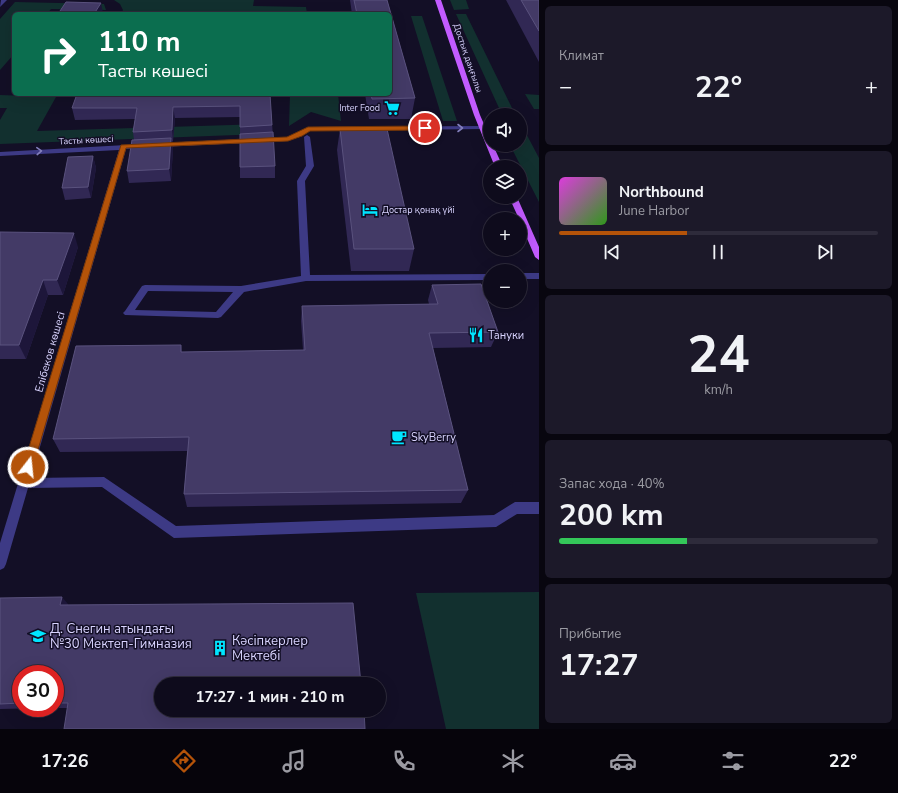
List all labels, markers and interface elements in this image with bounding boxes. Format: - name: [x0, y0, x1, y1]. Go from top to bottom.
- street label: Достық даңғылы: [451, 22, 485, 94]
- text: 110 m: [98, 23, 181, 61]
- icon: right: [32, 28, 84, 80]
- text: Климат: [559, 47, 604, 65]
- text: Тасты көшесі: [98, 59, 208, 83]
- text: 22°: [695, 67, 742, 108]
- text: −: [559, 72, 572, 102]
- text: +: [865, 72, 878, 102]
- supermarket icon: Inter Food: [383, 99, 401, 117]
- place label: Inter Food: [339, 102, 380, 114]
- map controls: [483, 108, 527, 308]
- button: sound: [483, 108, 527, 152]
- pin: [408, 111, 442, 145]
- icon: arrive: [414, 117, 436, 139]
- one-way arrow: [457, 124, 463, 132]
- street label: Тасты көшесі: [58, 133, 114, 147]
- one-way arrow: [36, 147, 42, 156]
- button: layers: [483, 160, 527, 204]
- text: Northbound: [619, 182, 704, 202]
- hotel icon: Достар қонақ үйі: [361, 201, 379, 219]
- text: June Harbor: [619, 202, 689, 220]
- place label: Достар қонақ үйі: [382, 204, 455, 216]
- button: +: [483, 212, 527, 256]
- icon: previous: [601, 241, 623, 263]
- icon: pause: [707, 241, 729, 263]
- icon: next: [814, 241, 836, 263]
- button: −: [483, 264, 527, 308]
- street label: Елібеков көшесі: [31, 310, 69, 394]
- text: 24: [687, 319, 750, 390]
- restaurant icon: Тануки: [467, 326, 485, 344]
- place label: Тануки: [488, 328, 524, 343]
- text: km/h: [704, 381, 733, 399]
- cafe icon: SkyBerry: [390, 428, 408, 446]
- place label: SkyBerry: [411, 430, 456, 445]
- position arrow: [7, 446, 49, 488]
- text: Запас хода · 40%: [559, 475, 665, 493]
- text: 200 km: [559, 495, 664, 536]
- place label: Д. Снегин атындағы №30 Мектеп-Гимназия: [50, 620, 192, 653]
- text: Прибытие: [559, 625, 621, 643]
- school or university icon: Д. Снегин атындағы №30 Мектеп-Гимназия: [29, 627, 47, 645]
- place label: Кәсіпкерлер Мектебі: [232, 632, 308, 665]
- building icon: Кәсіпкерлер Мектебі: [211, 639, 229, 657]
- text: 17:27: [559, 645, 638, 686]
- speed limit sign: 30: [12, 665, 64, 717]
- text: 17:27 · 1 мин · 210 m: [195, 687, 345, 707]
- icon: directions: [170, 747, 198, 775]
- icon: music: [280, 747, 308, 775]
- icon: phone: [390, 747, 418, 775]
- icon: climate: [499, 747, 527, 775]
- icon: car: [609, 747, 637, 775]
- icon: filters: [719, 747, 747, 775]
- text: 17:26: [41, 749, 89, 773]
- text: 22°: [829, 749, 857, 773]

